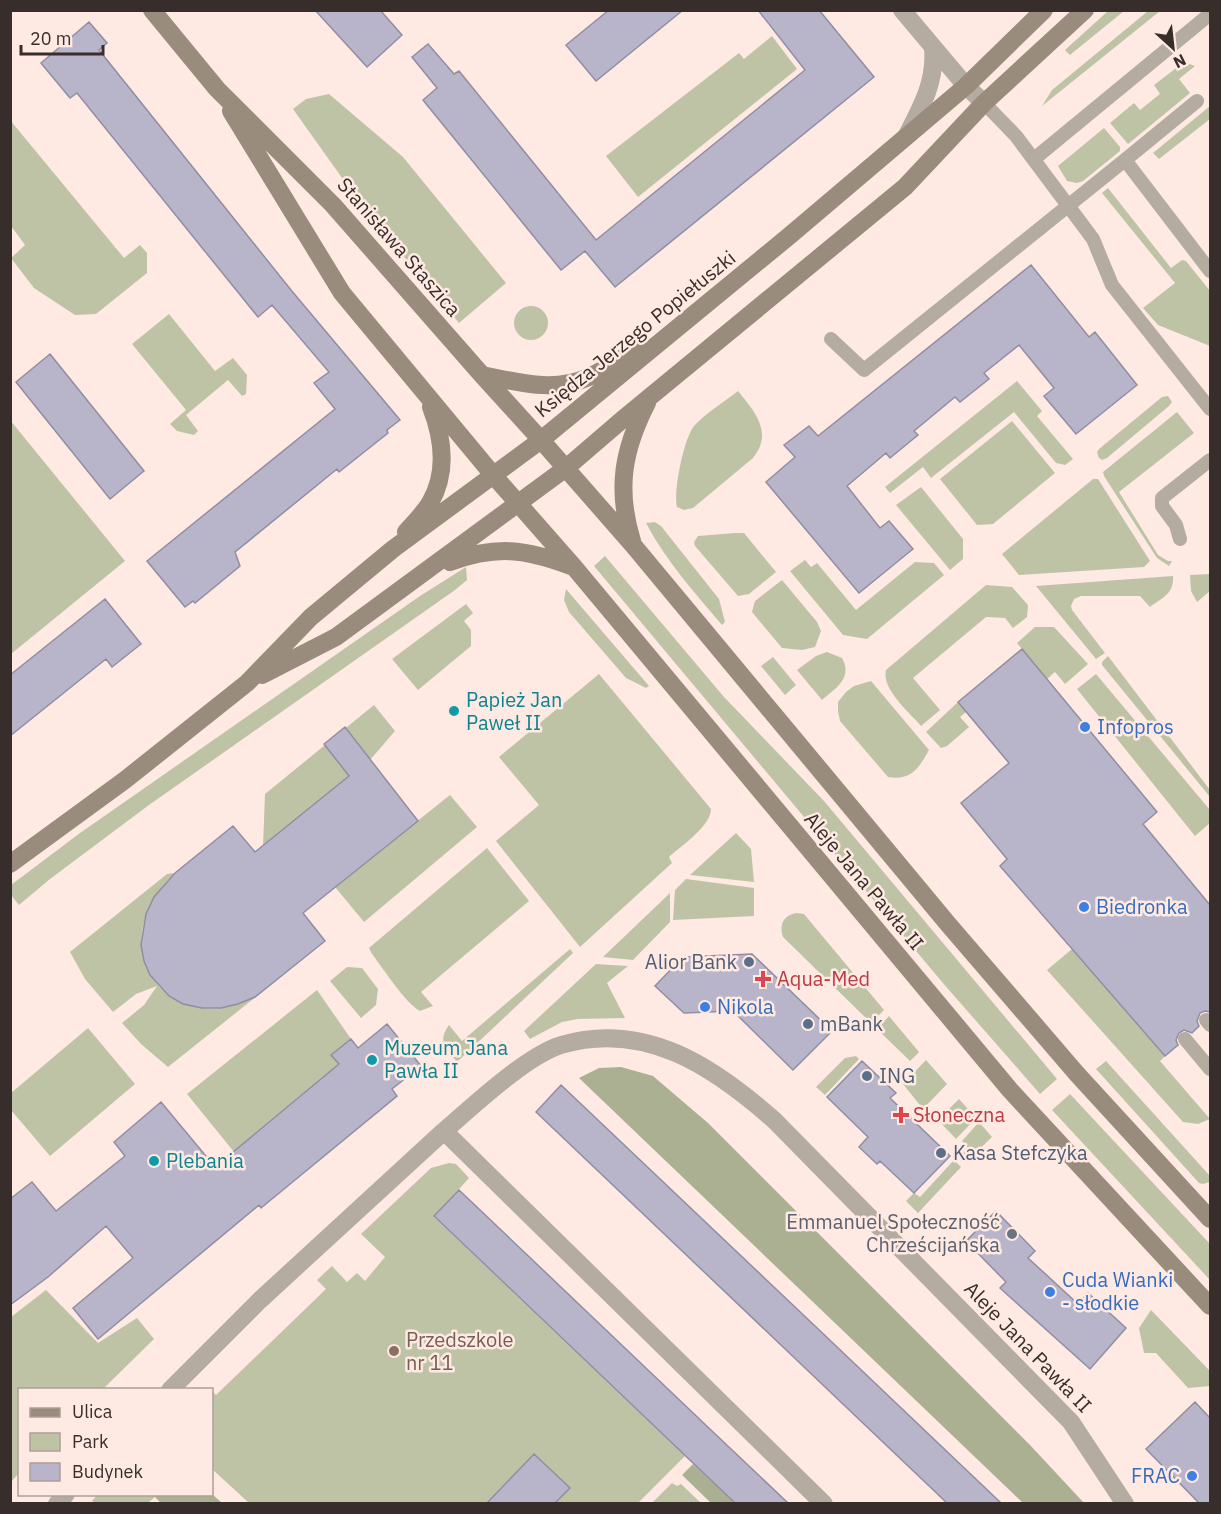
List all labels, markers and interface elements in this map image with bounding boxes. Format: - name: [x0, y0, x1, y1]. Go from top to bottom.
- scale bar: [21, 18, 104, 56]
- north arrow: [1143, 18, 1203, 78]
- text: 20 m: [30, 27, 72, 50]
- text: N: [1170, 50, 1190, 73]
- street label: Stanisława Staszica: [331, 171, 468, 322]
- street label: Księdza Jerzego Popiełuszki: [528, 244, 741, 423]
- place label: Papież Jan Paweł II: [466, 686, 562, 736]
- marker: Papież Jan Paweł II: [447, 704, 461, 718]
- place label: Infopros: [1097, 713, 1174, 740]
- marker: Infopros: [1078, 720, 1092, 734]
- street label: Aleje Jana Pawła II: [799, 806, 930, 955]
- place label: Biedronka: [1096, 893, 1188, 920]
- marker: Biedronka: [1077, 900, 1091, 914]
- place label: Alior Bank: [645, 948, 737, 975]
- marker: Alior Bank: [742, 955, 756, 969]
- place label: Aqua-Med: [777, 965, 870, 992]
- marker: Aqua-Med: [754, 970, 772, 988]
- place label: Nikola: [717, 993, 774, 1020]
- marker: Nikola: [698, 1000, 712, 1014]
- place label: mBank: [820, 1010, 884, 1037]
- marker: mBank: [801, 1017, 815, 1031]
- place label: Muzeum Jana Pawła II: [384, 1034, 508, 1084]
- marker: Muzeum Jana Pawła II: [365, 1053, 379, 1067]
- place label: ING: [879, 1062, 915, 1089]
- marker: ING: [860, 1069, 874, 1083]
- place label: Słoneczna: [913, 1101, 1005, 1128]
- marker: Słoneczna: [894, 1108, 908, 1122]
- place label: Kasa Stefczyka: [953, 1139, 1088, 1166]
- marker: Kasa Stefczyka: [934, 1146, 948, 1160]
- place label: Plebania: [166, 1147, 244, 1174]
- marker: Plebania: [147, 1154, 161, 1168]
- place label: Emmanuel Społeczność Chrześcijańska: [786, 1208, 1000, 1258]
- marker: Emmanuel Społeczność Chrześcijańska: [1005, 1227, 1019, 1241]
- place label: Cuda Wianki - słodkie: [1062, 1266, 1173, 1316]
- street label: Aleje Jana Pawła II: [959, 1275, 1098, 1418]
- marker: Cuda Wianki - słodkie: [1043, 1285, 1057, 1299]
- place label: Przedszkole nr 11: [406, 1326, 514, 1376]
- marker: Przedszkole nr 11: [387, 1344, 401, 1358]
- legend: [18, 1388, 213, 1496]
- text: Ulica: [72, 1400, 113, 1423]
- text: Park: [72, 1430, 109, 1453]
- text: Budynek: [72, 1460, 144, 1483]
- place label: FRAC: [1131, 1462, 1180, 1489]
- marker: FRAC: [1185, 1469, 1199, 1483]

